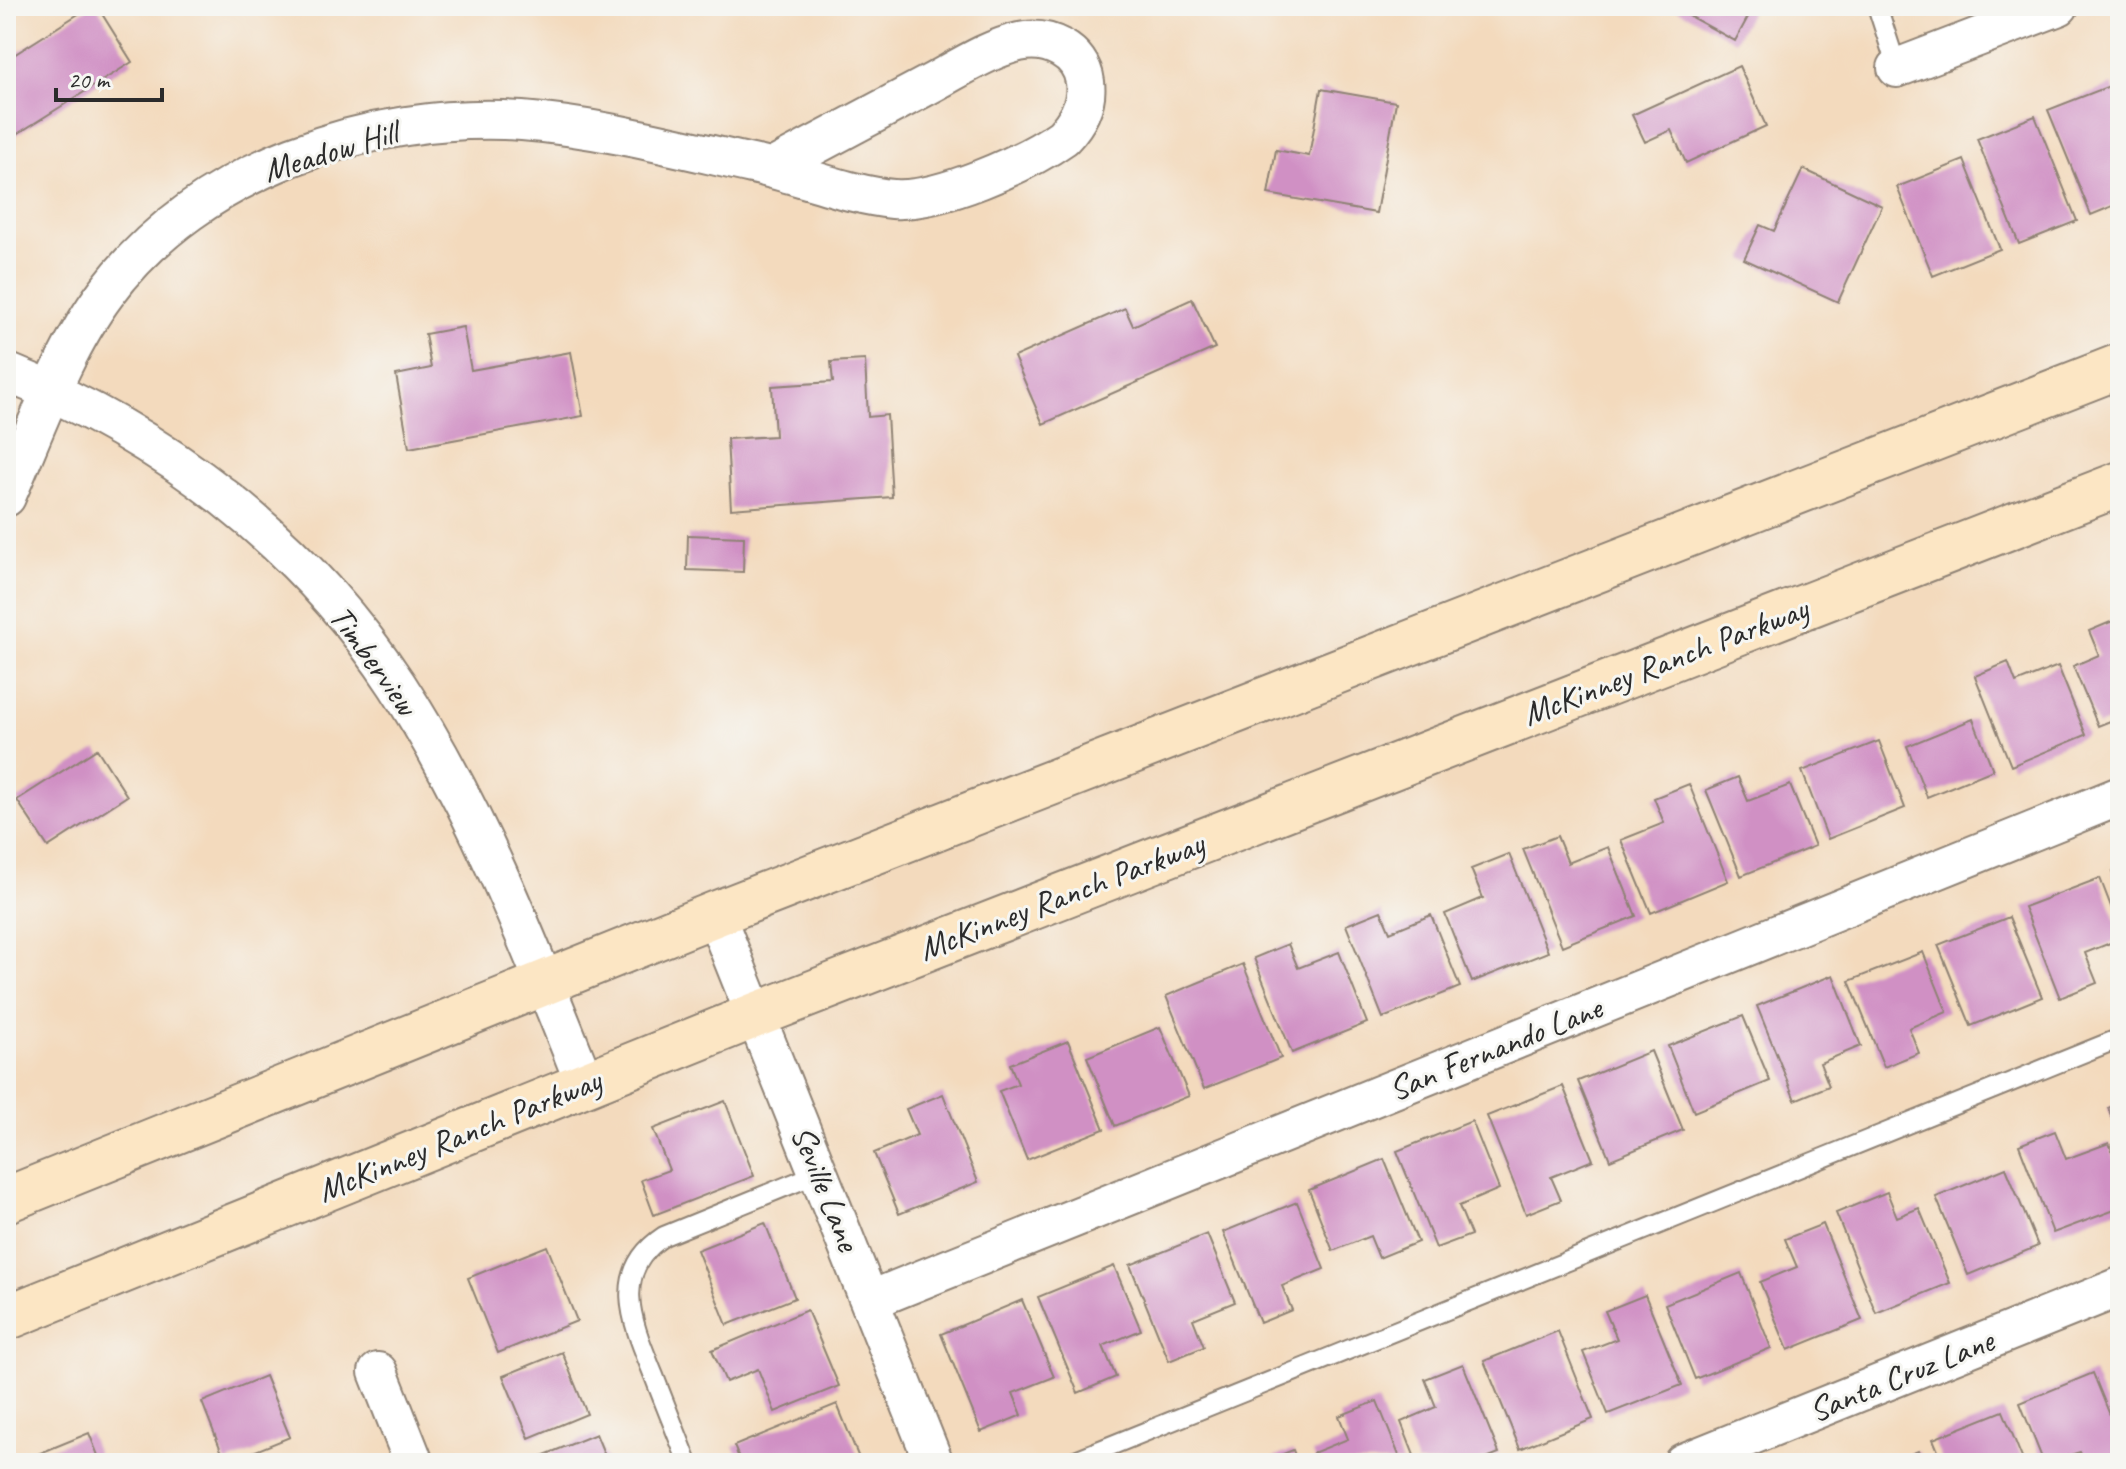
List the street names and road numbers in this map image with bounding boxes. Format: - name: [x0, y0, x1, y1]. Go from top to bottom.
- street label: Meadow Hill: [258, 108, 408, 192]
- street label: McKinney Ranch Parkway: [1516, 586, 1816, 735]
- street label: Timberview: [320, 597, 430, 725]
- street label: McKinney Ranch Parkway: [912, 821, 1212, 970]
- street label: San Fernando Lane: [1382, 985, 1610, 1110]
- street label: McKinney Ranch Parkway: [311, 1058, 609, 1212]
- street label: Seville Lane: [782, 1119, 871, 1259]
- street label: Santa Cruz Lane: [1802, 1318, 2001, 1432]

